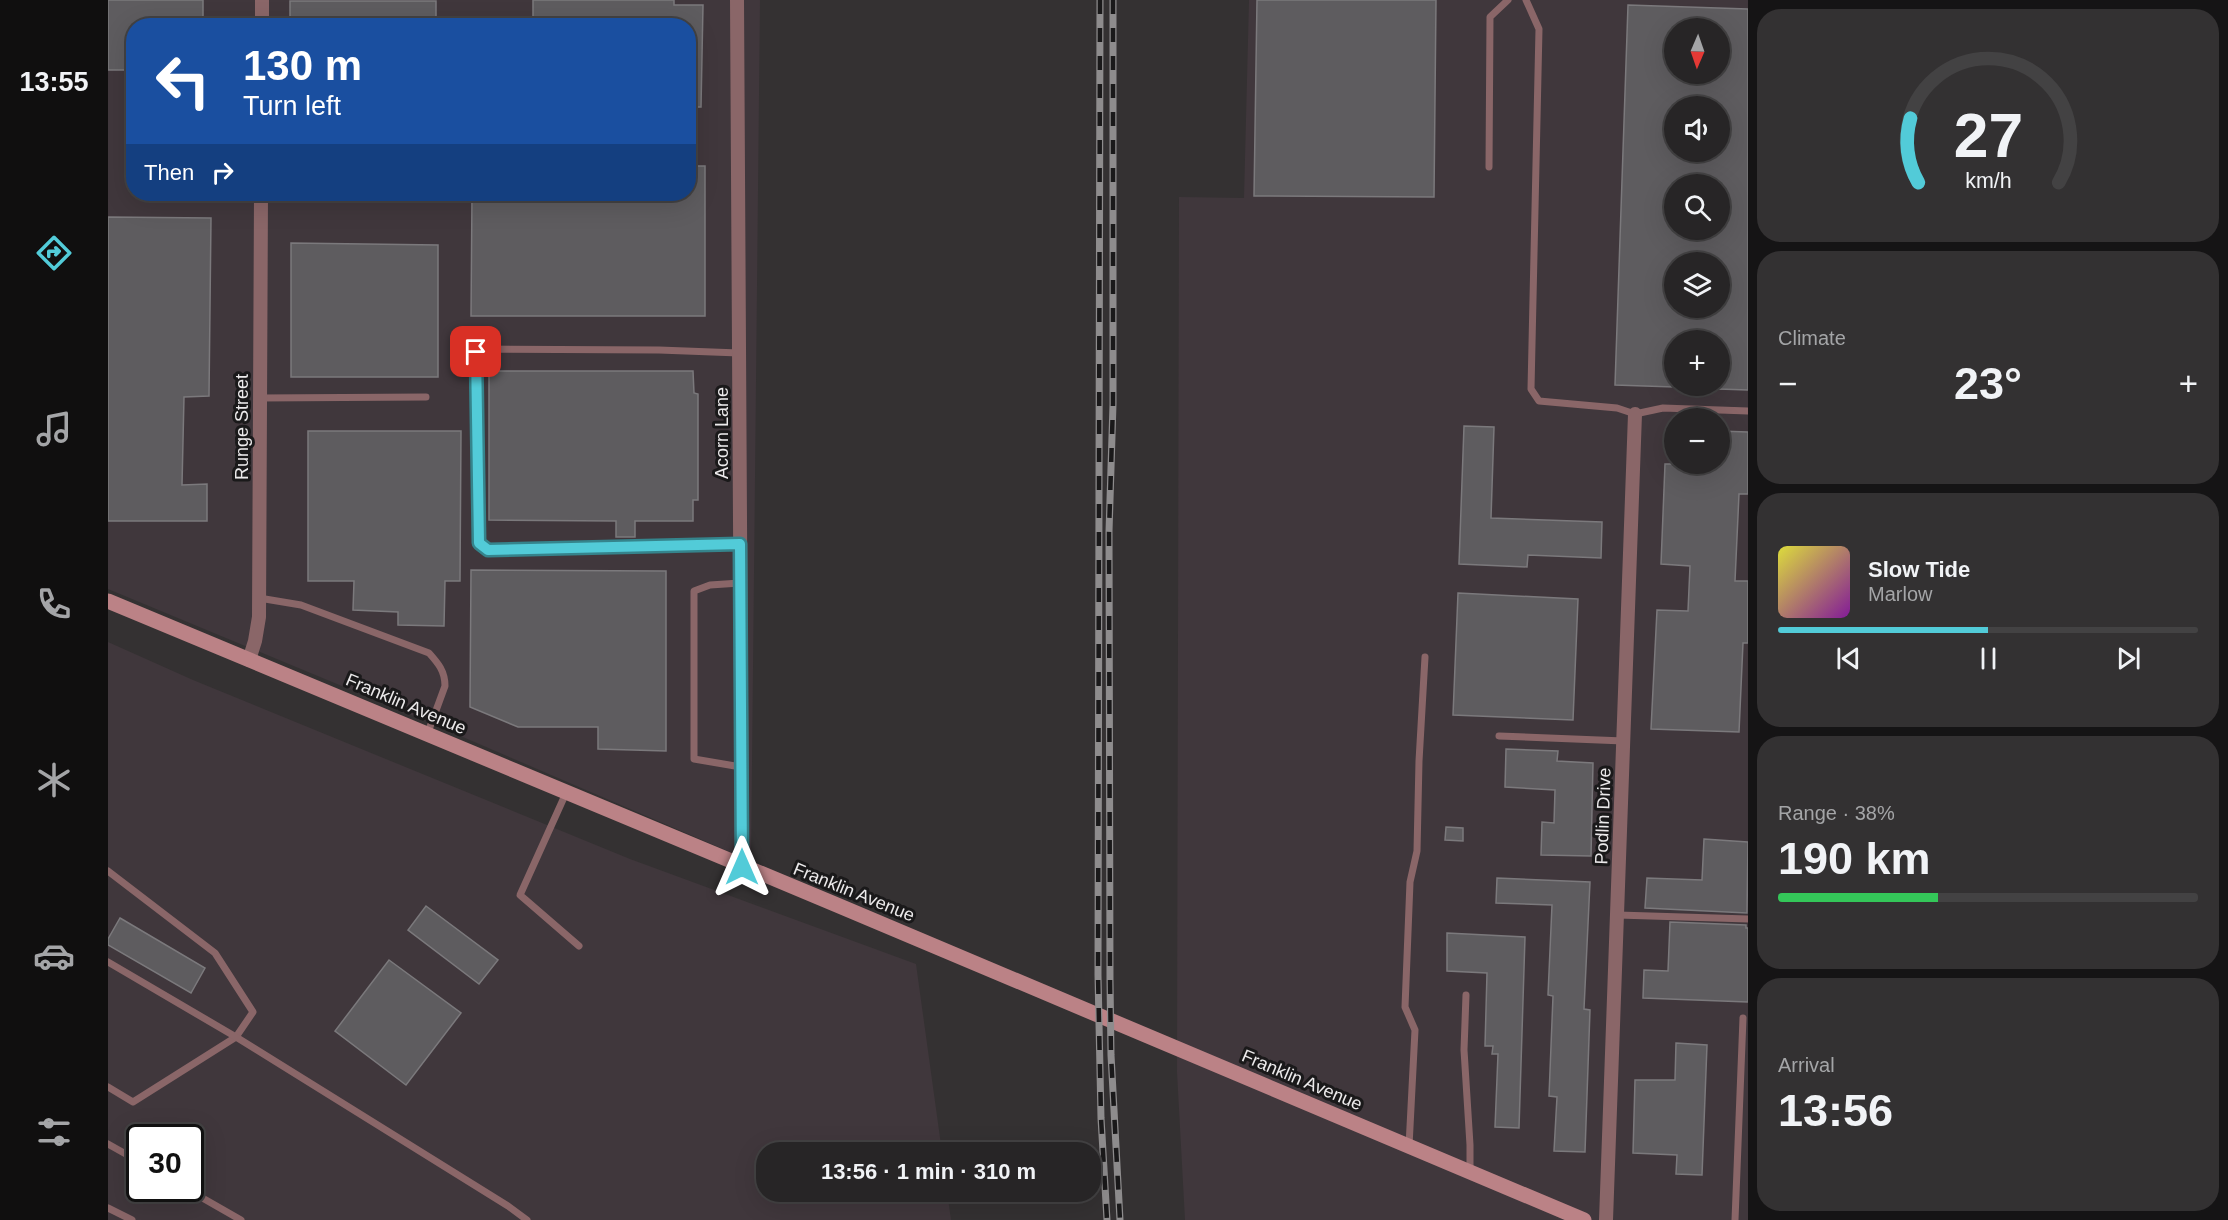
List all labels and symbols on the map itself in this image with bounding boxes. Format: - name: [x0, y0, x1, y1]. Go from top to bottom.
- north arrow: [1664, 18, 1730, 84]
- pin: [450, 326, 501, 377]
- street label: Runge Street: [232, 374, 252, 480]
- street label: Acorn Lane: [712, 387, 732, 479]
- street label: Franklin Avenue: [343, 670, 469, 738]
- street label: Podlin Drive: [1591, 767, 1615, 865]
- position arrow: [710, 835, 774, 899]
- street label: Franklin Avenue: [791, 859, 917, 925]
- street label: Franklin Avenue: [1239, 1046, 1365, 1114]
- speed limit sign: 30: [126, 1124, 204, 1202]

